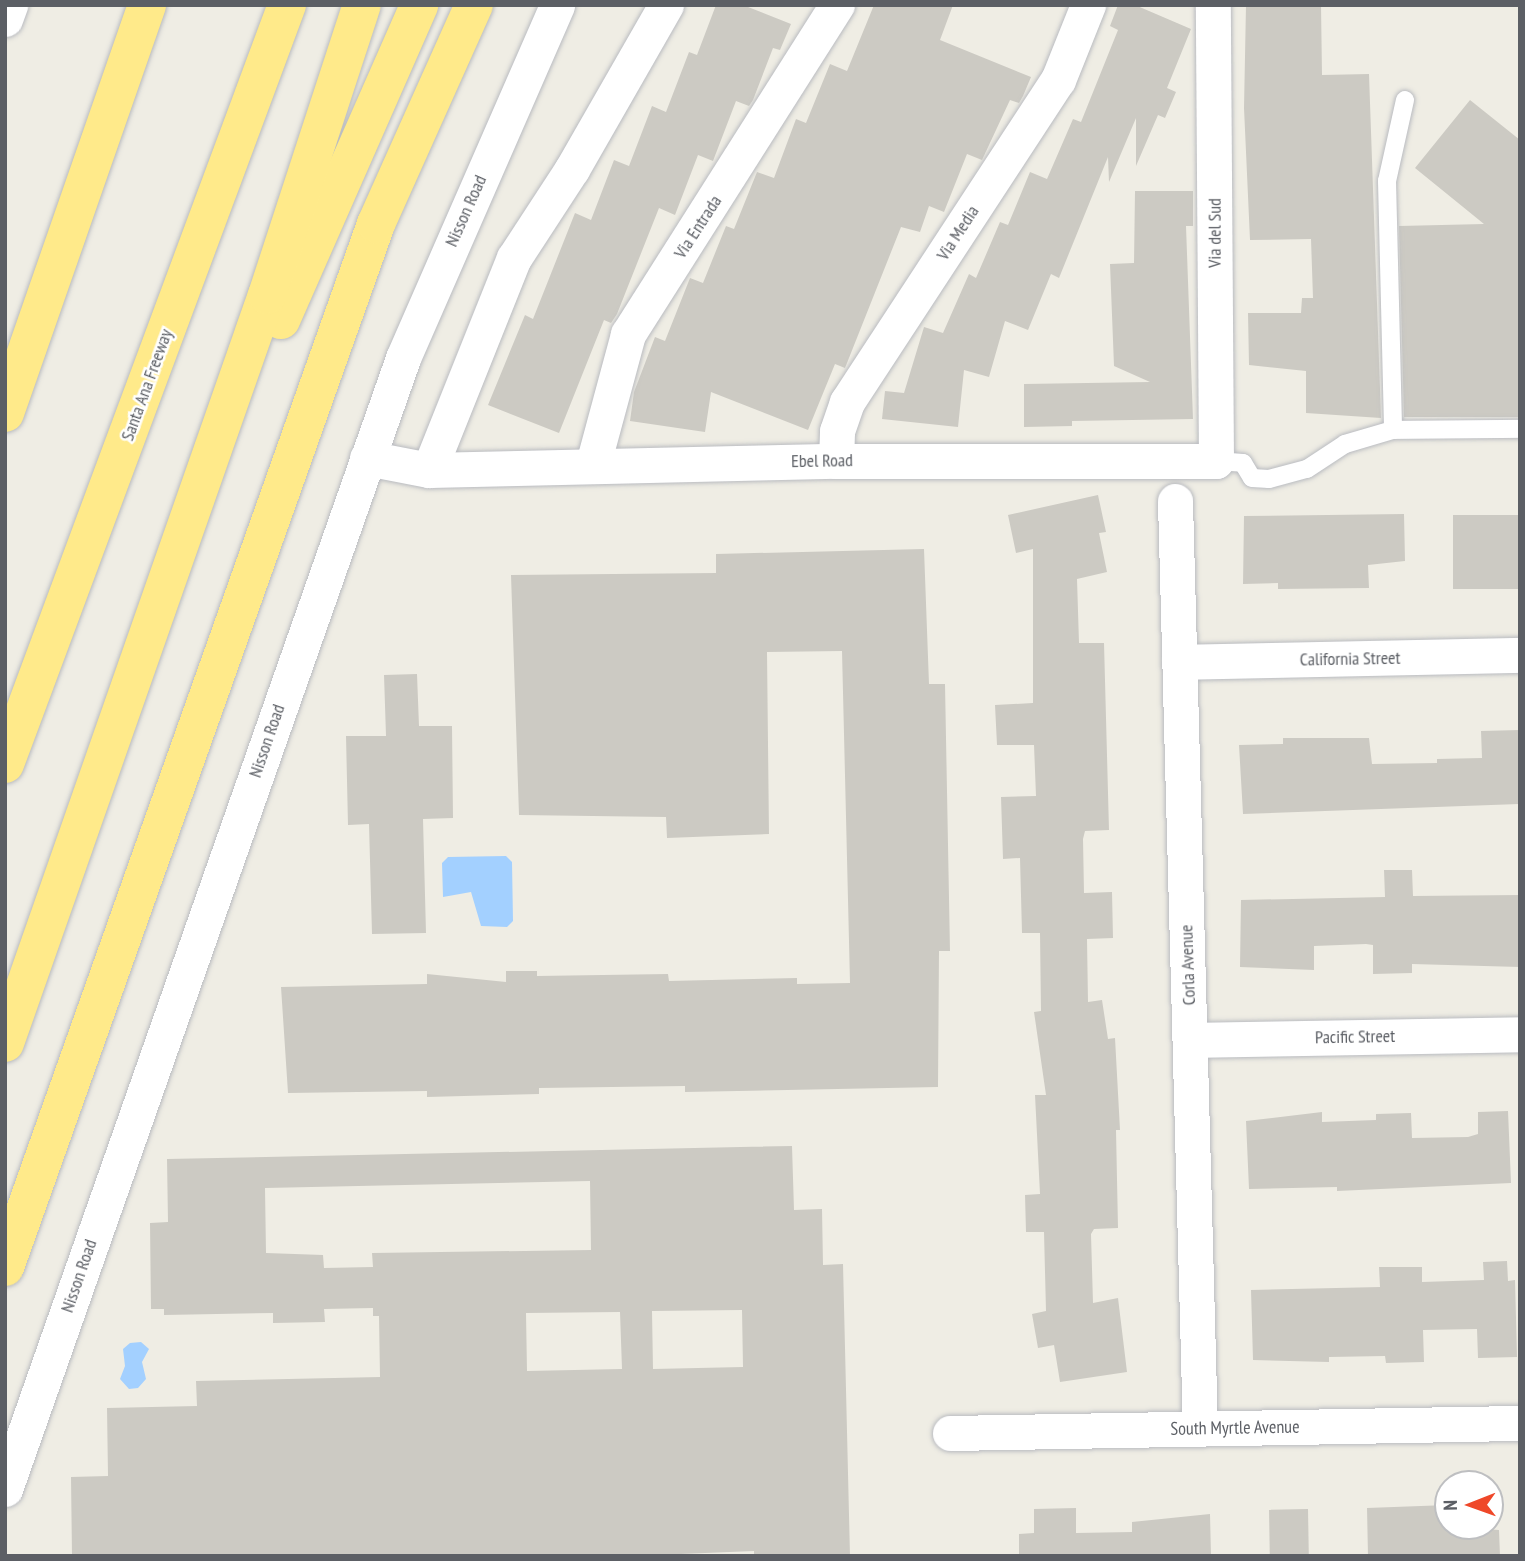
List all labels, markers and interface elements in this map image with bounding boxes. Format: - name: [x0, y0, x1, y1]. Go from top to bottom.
- street label: Nisson Road: [441, 172, 491, 250]
- street label: Via Entrada: [670, 191, 726, 263]
- street label: Via del Sud: [1204, 198, 1226, 268]
- street label: Via Media: [932, 202, 984, 264]
- street label: Santa Ana Freeway: [117, 326, 177, 444]
- street label: Ebel Road: [791, 450, 853, 472]
- street label: California Street: [1300, 647, 1400, 671]
- street label: Nisson Road: [244, 702, 290, 780]
- street label: Corla Avenue: [1176, 924, 1200, 1006]
- street label: Pacific Street: [1315, 1025, 1395, 1049]
- street label: Nisson Road: [56, 1237, 102, 1315]
- street label: South Myrtle Avenue: [1170, 1416, 1300, 1440]
- north arrow: [1434, 1470, 1504, 1540]
- text: N: [1438, 1500, 1462, 1511]

